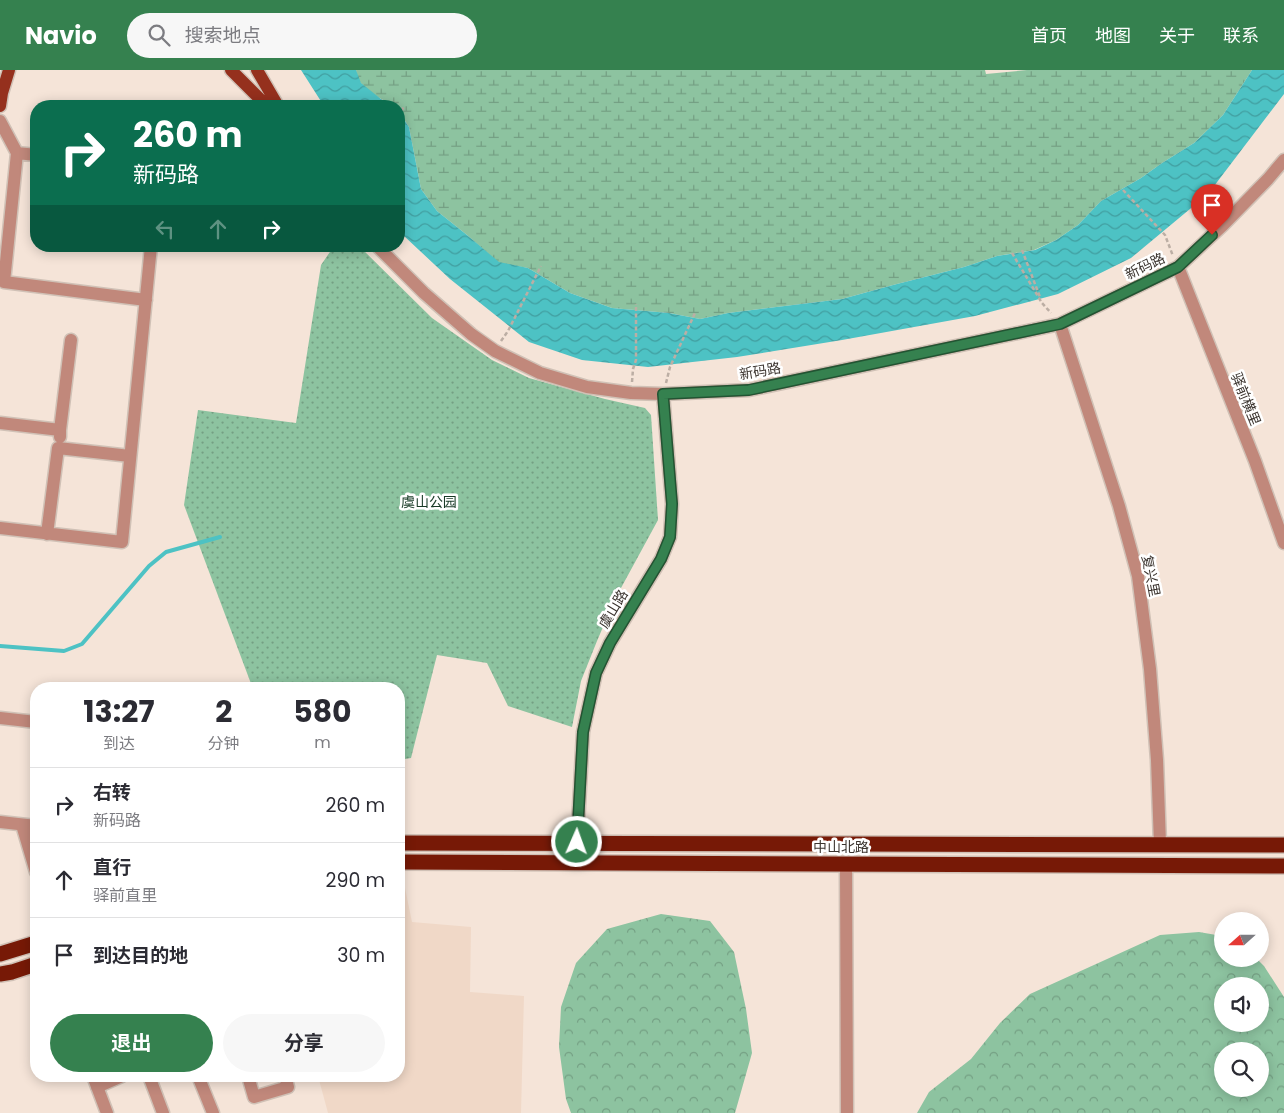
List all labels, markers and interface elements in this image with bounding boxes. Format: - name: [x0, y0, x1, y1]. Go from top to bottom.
- search box: [127, 13, 477, 58]
- text: Navio: [25, 19, 97, 52]
- icon: search: [145, 21, 173, 49]
- text: 搜索地点: [185, 22, 261, 49]
- text: 首页: [1031, 23, 1067, 48]
- text: 地图: [1095, 23, 1131, 48]
- text: 关于: [1159, 23, 1195, 48]
- text: 联系: [1223, 23, 1259, 48]
- text: 260 m: [133, 110, 243, 159]
- icon: right: [50, 120, 115, 185]
- text: 新码路: [133, 159, 199, 190]
- pin: [1191, 184, 1233, 235]
- icon: arrive: [1198, 191, 1226, 219]
- icon: left: [151, 215, 179, 243]
- icon: ahead: [204, 215, 232, 243]
- icon: right: [257, 215, 285, 243]
- street label: 新码路: [1122, 248, 1168, 284]
- street label: 新码路: [738, 358, 782, 384]
- street label: 驿前横里: [1226, 369, 1266, 429]
- park label: 虞山公园: [401, 492, 457, 512]
- street label: 复兴里: [1137, 553, 1165, 599]
- street label: 虞山路: [594, 586, 632, 632]
- text: 13:27: [83, 690, 154, 733]
- text: 2: [215, 690, 232, 733]
- text: 580: [293, 690, 352, 733]
- text: m: [314, 731, 331, 754]
- text: 到达: [103, 732, 135, 755]
- text: 分钟: [208, 732, 240, 755]
- text: 右转: [93, 779, 131, 806]
- icon: right: [50, 791, 78, 819]
- text: 260 m: [325, 792, 385, 819]
- text: 新码路: [93, 809, 141, 832]
- position arrow: [550, 815, 602, 867]
- street label: 中山北路: [813, 837, 869, 857]
- text: 直行: [93, 854, 131, 881]
- icon: ahead: [50, 866, 78, 894]
- text: 290 m: [326, 867, 385, 894]
- text: 驿前直里: [93, 884, 157, 907]
- north arrow: [1214, 912, 1269, 968]
- map controls: [1214, 912, 1269, 1097]
- icon: arrive: [50, 941, 78, 969]
- text: 到达目的地: [93, 942, 188, 969]
- text: 30 m: [337, 942, 385, 969]
- button: sound: [1214, 977, 1269, 1032]
- button: 退出: [50, 1014, 213, 1072]
- button: 分享: [223, 1014, 385, 1072]
- button: search: [1214, 1042, 1269, 1097]

